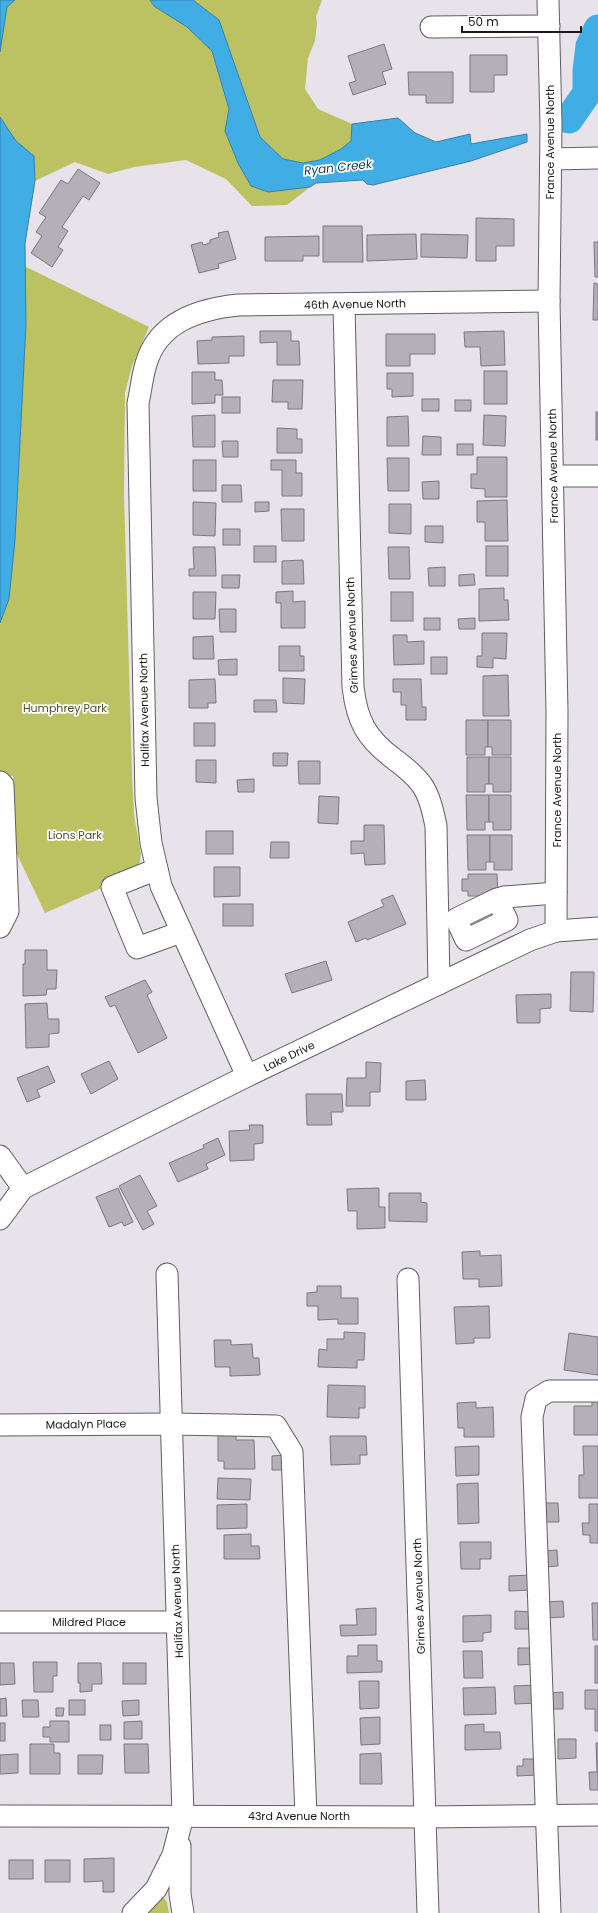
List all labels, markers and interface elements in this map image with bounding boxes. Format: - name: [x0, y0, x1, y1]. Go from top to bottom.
- scale bar: [462, 8, 581, 34]
- text: 50 m: [468, 13, 499, 30]
- street label: France Avenue North: [542, 85, 558, 199]
- water label: Ryan Creek: [303, 155, 374, 179]
- street label: 46th Avenue North: [304, 295, 406, 313]
- street label: France Avenue North: [544, 409, 562, 523]
- street label: Grimes Avenue North: [342, 577, 362, 693]
- street label: Halifax Avenue North: [135, 653, 153, 767]
- park label: Humphrey Park: [23, 700, 107, 716]
- street label: France Avenue North: [549, 733, 565, 847]
- park label: Lions Park: [48, 827, 102, 843]
- street label: Lake Drive: [261, 1037, 317, 1075]
- street label: Madalyn Place: [46, 1415, 127, 1433]
- street label: Grimes Avenue North: [409, 1538, 429, 1654]
- street label: Halifax Avenue North: [167, 1544, 187, 1658]
- street label: Mildred Place: [52, 1614, 126, 1630]
- street label: 43rd Avenue North: [248, 1808, 350, 1824]

